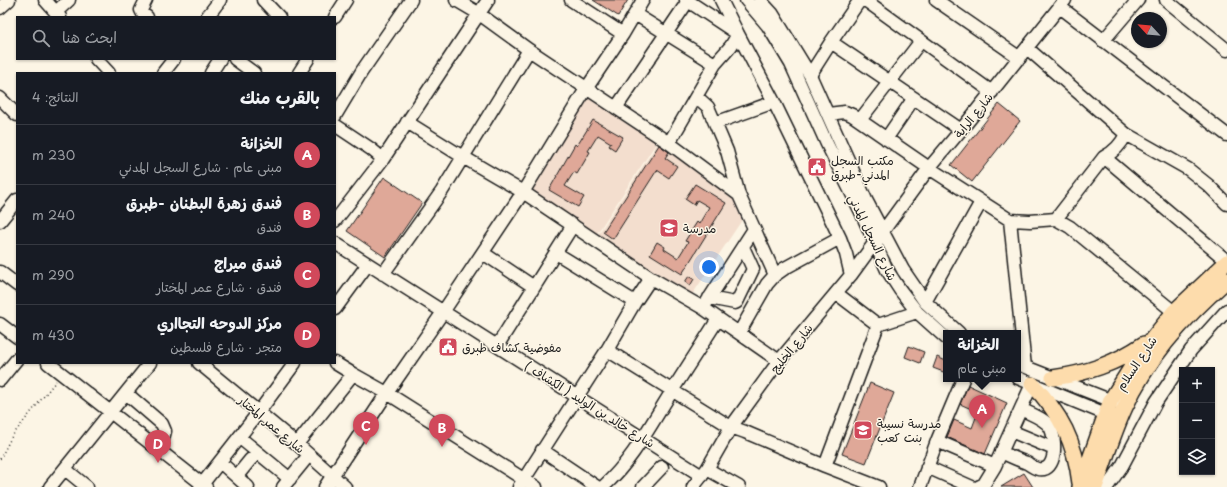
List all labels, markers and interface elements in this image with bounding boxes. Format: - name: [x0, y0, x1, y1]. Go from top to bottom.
- north arrow: [1131, 12, 1167, 48]
- search box: [16, 16, 336, 60]
- text: ابحث هنا: [62, 25, 117, 48]
- icon: search: [30, 27, 52, 49]
- text: بالقرب منك: [240, 84, 320, 110]
- text: النتائج: 4: [32, 87, 79, 106]
- street label: شارع الراية: [949, 89, 998, 142]
- text: الخزانة: [240, 131, 282, 154]
- text: 230 m: [32, 145, 75, 164]
- text: A: [302, 145, 312, 164]
- place label: مكتب السجل المدني-طبرق: [831, 151, 894, 186]
- public building icon: مكتب السجل المدني-طبرق: [806, 156, 828, 178]
- text: مبنى عام · شارع السجل المدني: [119, 157, 282, 176]
- text: فندق زهرة البطنان -طبرق: [126, 191, 282, 214]
- street label: شارع السجل المدني: [842, 191, 902, 285]
- text: 240 m: [32, 205, 75, 224]
- text: B: [303, 205, 311, 224]
- text: فندق: [257, 217, 282, 236]
- school or university icon: مدرسة: [658, 217, 680, 239]
- place label: مدرسة: [683, 219, 716, 237]
- text: فندق ميراج: [214, 251, 282, 274]
- your location: [699, 257, 719, 277]
- text: 290 m: [32, 265, 74, 284]
- text: C: [302, 265, 312, 284]
- text: فندق · شارع عمر المختار: [156, 277, 282, 296]
- text: مركز الدوحه التجااري: [157, 311, 282, 334]
- street label: شارع الخليج: [765, 319, 817, 377]
- text: 430 m: [32, 325, 74, 344]
- text: D: [302, 325, 312, 344]
- popup: [943, 330, 1021, 382]
- text: الخزانة: [958, 332, 999, 355]
- street label: شارع السلام: [1111, 332, 1162, 394]
- public building icon: مفوضية كشاف طبرق: [437, 336, 459, 358]
- text: متجر · شارع فلسطين: [170, 337, 282, 356]
- place label: مفوضية كشاف طبرق: [462, 338, 562, 356]
- street label: شارع خالد بن الوليد ( الكشاف ): [521, 357, 659, 452]
- text: مبنى عام: [958, 358, 1006, 377]
- map controls: [1179, 367, 1215, 475]
- button: +: [1179, 367, 1215, 403]
- street label: شارع عمر المختار: [234, 390, 309, 458]
- pin: A: [969, 395, 995, 428]
- button: −: [1179, 403, 1215, 439]
- pin: C: [353, 412, 379, 445]
- pin: B: [429, 414, 455, 447]
- place label: مدرسة نسيبة بنت كعب: [877, 414, 941, 446]
- school or university icon: مدرسة نسيبة بنت كعب: [852, 419, 874, 441]
- pin: D: [145, 430, 171, 463]
- button: layers: [1179, 439, 1215, 475]

